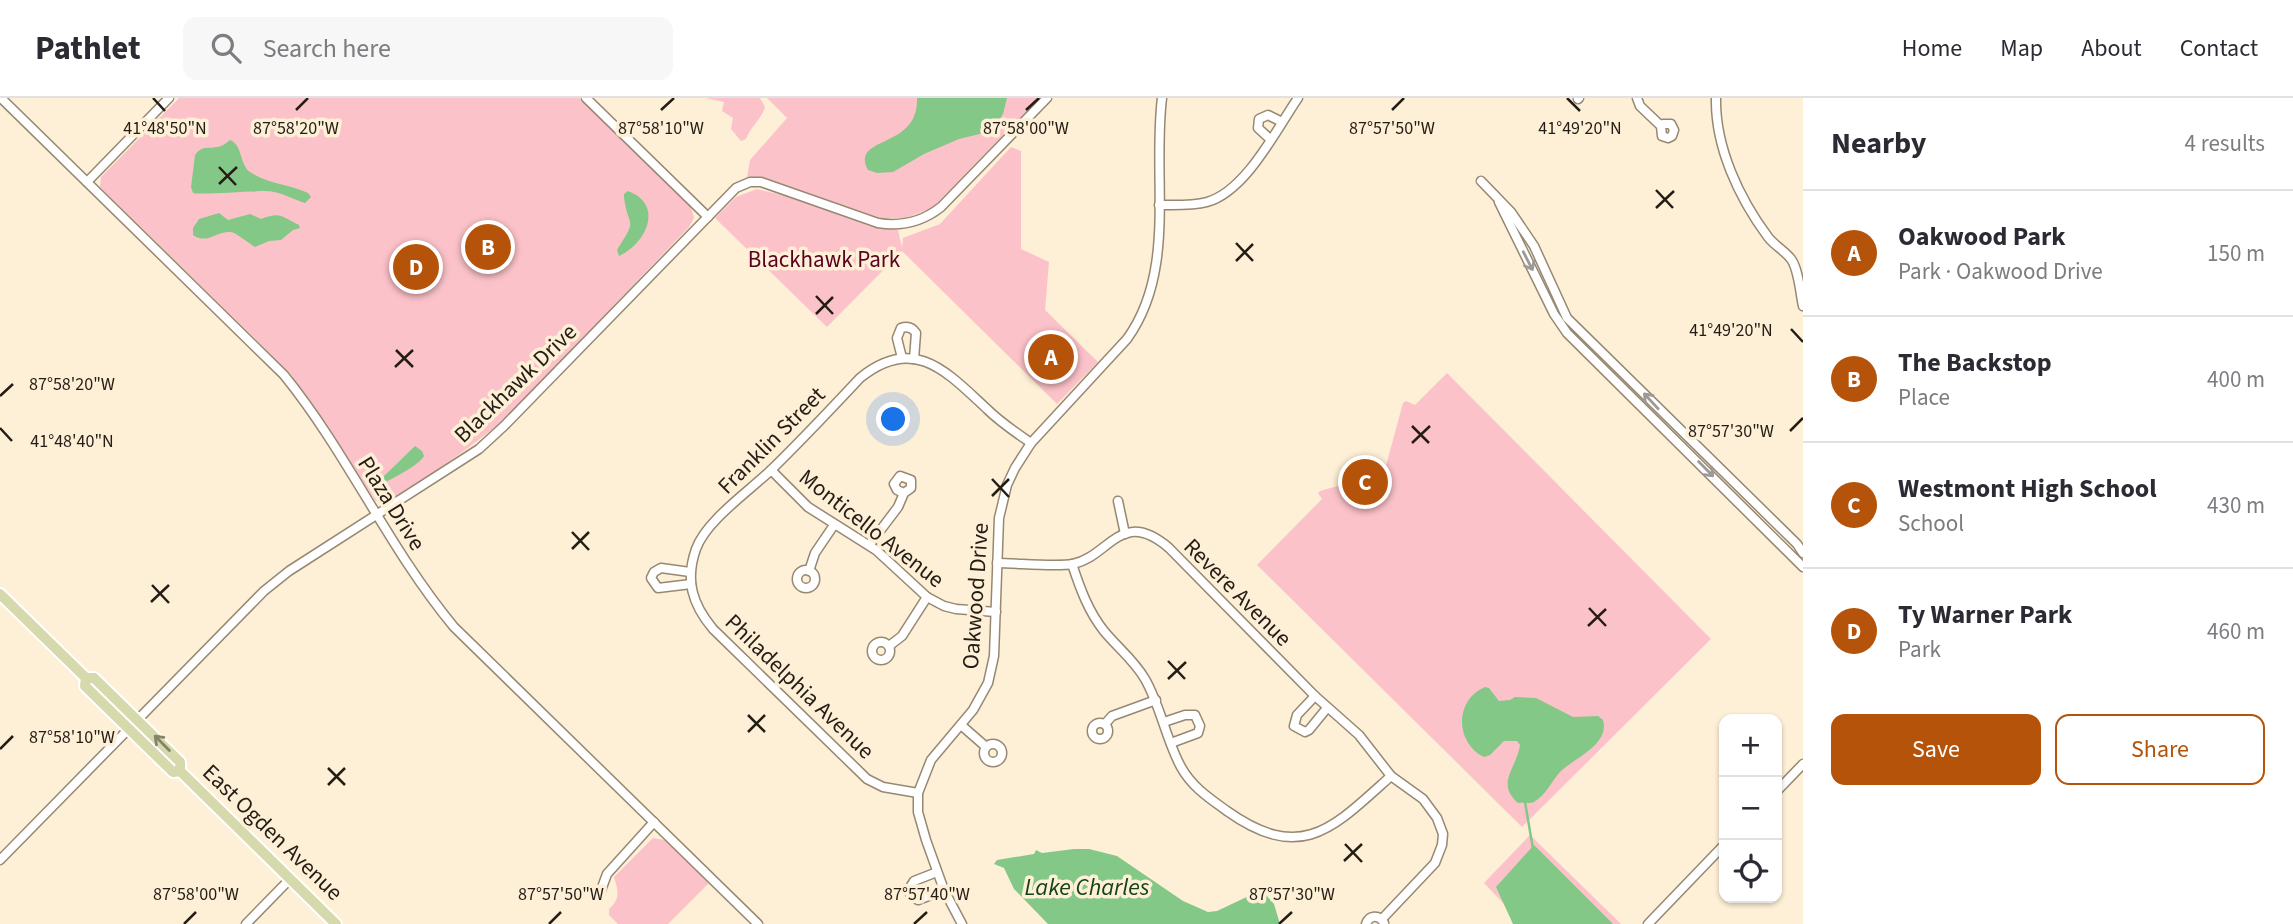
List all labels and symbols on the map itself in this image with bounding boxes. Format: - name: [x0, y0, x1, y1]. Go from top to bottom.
- text: 41°48'50"N: [123, 116, 207, 141]
- text: 87°58'20"W: [253, 116, 339, 141]
- text: 87°58'10"W: [618, 116, 704, 141]
- text: 87°58'00"W: [983, 116, 1069, 141]
- text: 87°57'50"W: [1349, 116, 1435, 141]
- text: 41°49'20"N: [1538, 116, 1622, 141]
- pin: B: [465, 221, 511, 273]
- pin: D: [393, 241, 439, 293]
- park label: Blackhawk Park: [748, 243, 901, 276]
- one-way arrow: [1521, 250, 1535, 271]
- street label: Blackhawk Drive: [447, 316, 584, 451]
- text: 41°49'20"N: [1689, 318, 1773, 343]
- pin: A: [1028, 331, 1074, 383]
- text: 87°58'20"W: [29, 372, 115, 397]
- street label: Franklin Street: [710, 379, 833, 502]
- one-way arrow: [1643, 393, 1660, 410]
- your location: [876, 402, 910, 436]
- text: 87°57'30"W: [1688, 419, 1774, 444]
- text: 41°48'40"N: [30, 429, 114, 454]
- street label: Plaza Drive: [350, 450, 434, 557]
- pin: C: [1342, 456, 1388, 508]
- street label: Monticello Avenue: [792, 461, 951, 596]
- one-way arrow: [1697, 461, 1714, 478]
- street label: Oakwood Drive: [954, 522, 997, 670]
- street label: Revere Avenue: [1176, 531, 1299, 654]
- street label: Philadelphia Avenue: [717, 606, 882, 767]
- text: 87°58'10"W: [29, 725, 115, 750]
- one-way arrow: [153, 735, 170, 752]
- street label: East Ogden Avenue: [195, 757, 350, 908]
- water label: Lake Charles: [1025, 870, 1150, 905]
- text: 87°58'00"W: [153, 882, 239, 907]
- text: 87°57'50"W: [518, 882, 604, 907]
- text: 87°57'40"W: [884, 882, 970, 907]
- text: 87°57'30"W: [1249, 882, 1335, 907]

